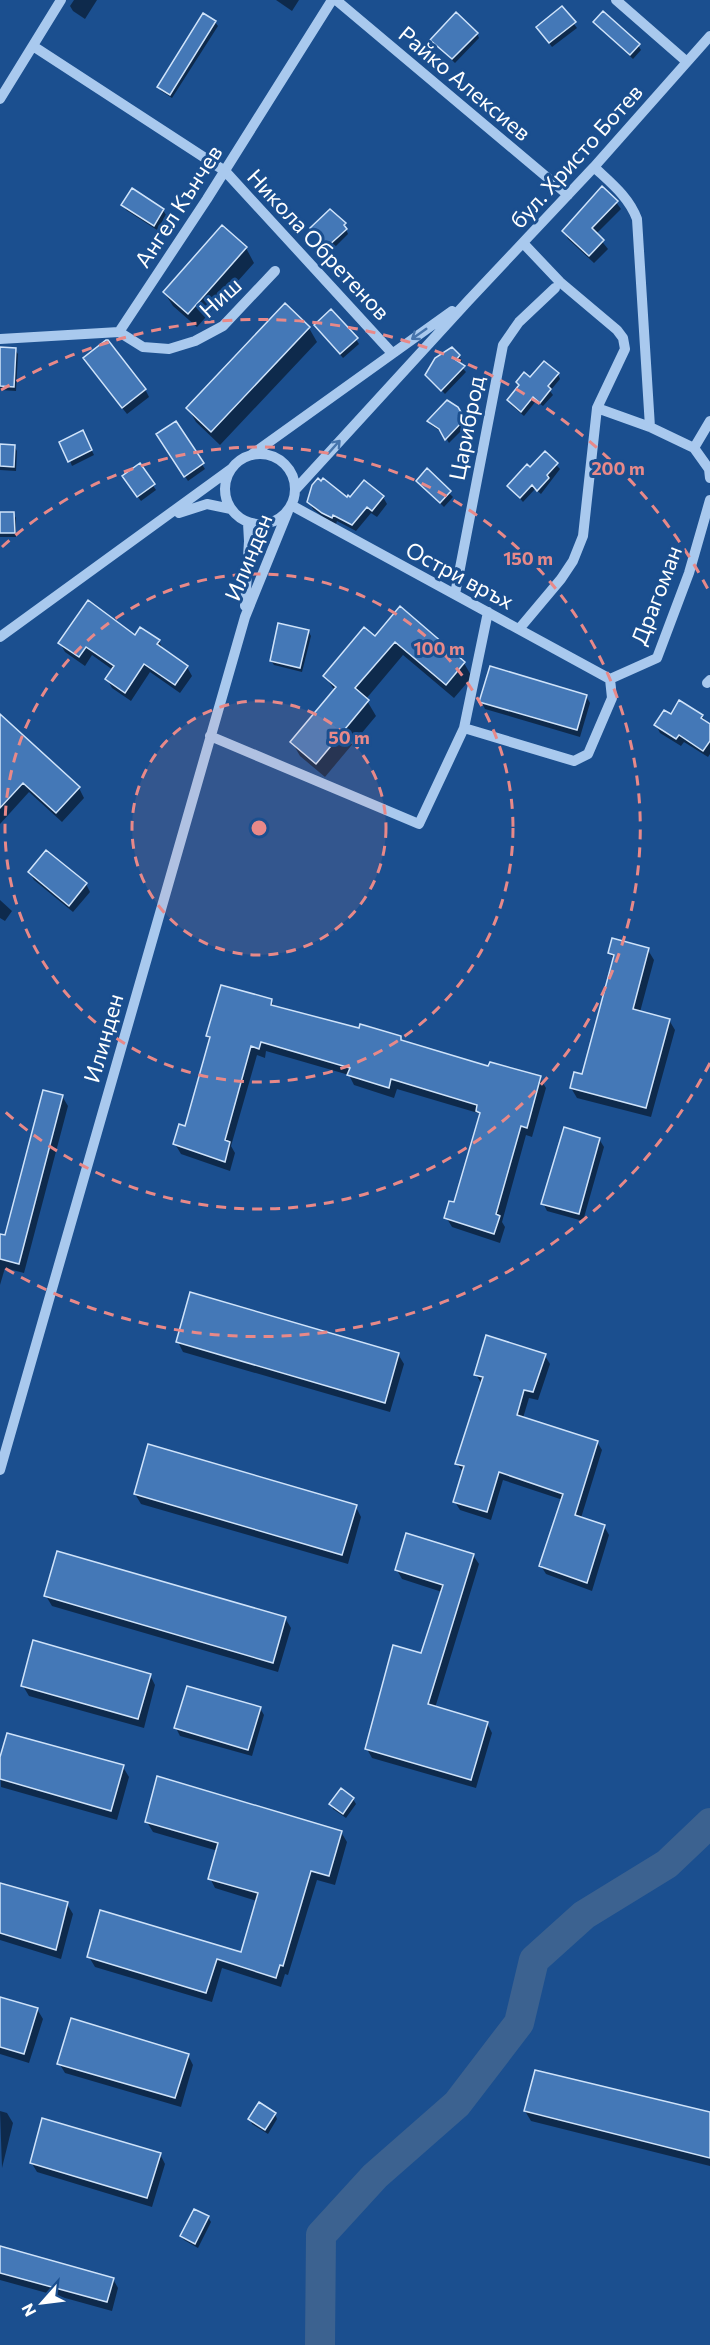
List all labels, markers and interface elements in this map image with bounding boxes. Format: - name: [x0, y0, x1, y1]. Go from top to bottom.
- street label: Райко Алексиев: [394, 20, 536, 146]
- street label: бул. Христо Ботев: [504, 78, 648, 234]
- street label: Ангел Кънчев: [128, 140, 228, 272]
- street label: Никола Обретенов: [242, 163, 396, 325]
- street label: Ниш: [193, 271, 247, 323]
- one-way arrow: [412, 328, 428, 340]
- street label: Цариброд: [443, 373, 489, 482]
- one-way arrow: [327, 440, 341, 455]
- text: 200 m: [591, 457, 645, 479]
- street label: Илинден: [218, 510, 278, 604]
- street label: Остри връх: [401, 535, 519, 615]
- street label: Драгоман: [625, 542, 687, 648]
- text: 150 m: [503, 547, 553, 569]
- text: 100 m: [413, 637, 465, 659]
- text: 50 m: [328, 726, 370, 748]
- centre of rings: [249, 818, 269, 838]
- street label: Илинден: [77, 990, 129, 1086]
- north arrow: [12, 2273, 72, 2333]
- text: N: [17, 2301, 40, 2320]

